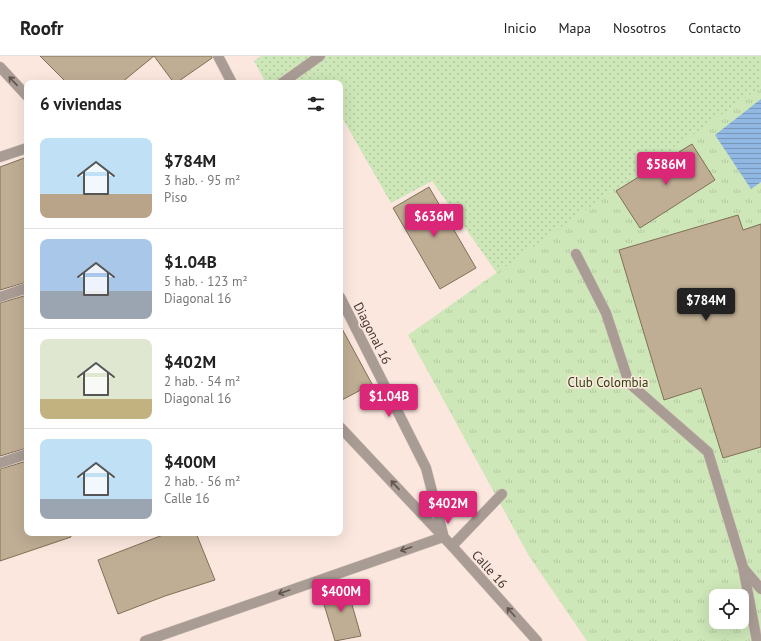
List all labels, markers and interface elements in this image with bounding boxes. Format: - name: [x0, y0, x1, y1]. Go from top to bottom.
- text: Roofr: [20, 16, 63, 40]
- text: Inicio: [503, 19, 536, 37]
- text: Mapa: [558, 19, 591, 37]
- text: Nosotros: [613, 19, 666, 37]
- text: Contacto: [688, 19, 741, 37]
- one-way arrow: [9, 76, 18, 87]
- text: 6 viviendas: [40, 93, 122, 115]
- icon: filters: [305, 93, 327, 115]
- text: $784M: [164, 150, 216, 172]
- pin: $586M: [638, 152, 694, 186]
- icon: home: [72, 154, 120, 202]
- text: $586M: [646, 156, 686, 173]
- text: 3 hab. · 95 m²: [164, 172, 240, 189]
- text: Piso: [164, 189, 187, 206]
- pin: $636M: [406, 204, 462, 238]
- text: $636M: [414, 208, 454, 225]
- text: $1.04B: [164, 251, 217, 273]
- icon: home: [72, 255, 120, 303]
- text: 5 hab. · 123 m²: [164, 273, 248, 290]
- pin: $784M: [678, 288, 734, 322]
- text: Diagonal 16: [164, 290, 231, 307]
- text: $784M: [686, 292, 726, 309]
- street label: Diagonal 16: [350, 299, 395, 367]
- text: $402M: [164, 351, 216, 373]
- icon: home: [72, 355, 120, 403]
- text: 2 hab. · 54 m²: [164, 373, 240, 390]
- park label: Club Colombia: [568, 374, 648, 391]
- pin: $1.04B: [356, 384, 422, 418]
- text: $1.04B: [369, 388, 409, 405]
- text: Diagonal 16: [164, 390, 231, 407]
- text: $400M: [164, 451, 216, 473]
- icon: home: [72, 455, 120, 503]
- text: 2 hab. · 56 m²: [164, 473, 240, 490]
- one-way arrow: [390, 480, 400, 490]
- text: Calle 16: [164, 490, 210, 507]
- pin: $402M: [420, 491, 476, 525]
- text: $402M: [428, 495, 468, 512]
- one-way arrow: [401, 546, 413, 554]
- street label: Calle 16: [468, 547, 511, 592]
- pin: $400M: [313, 579, 369, 613]
- text: $400M: [321, 583, 361, 600]
- one-way arrow: [278, 589, 290, 597]
- map controls: [709, 589, 749, 629]
- button: locate: [709, 589, 749, 629]
- one-way arrow: [506, 607, 516, 617]

